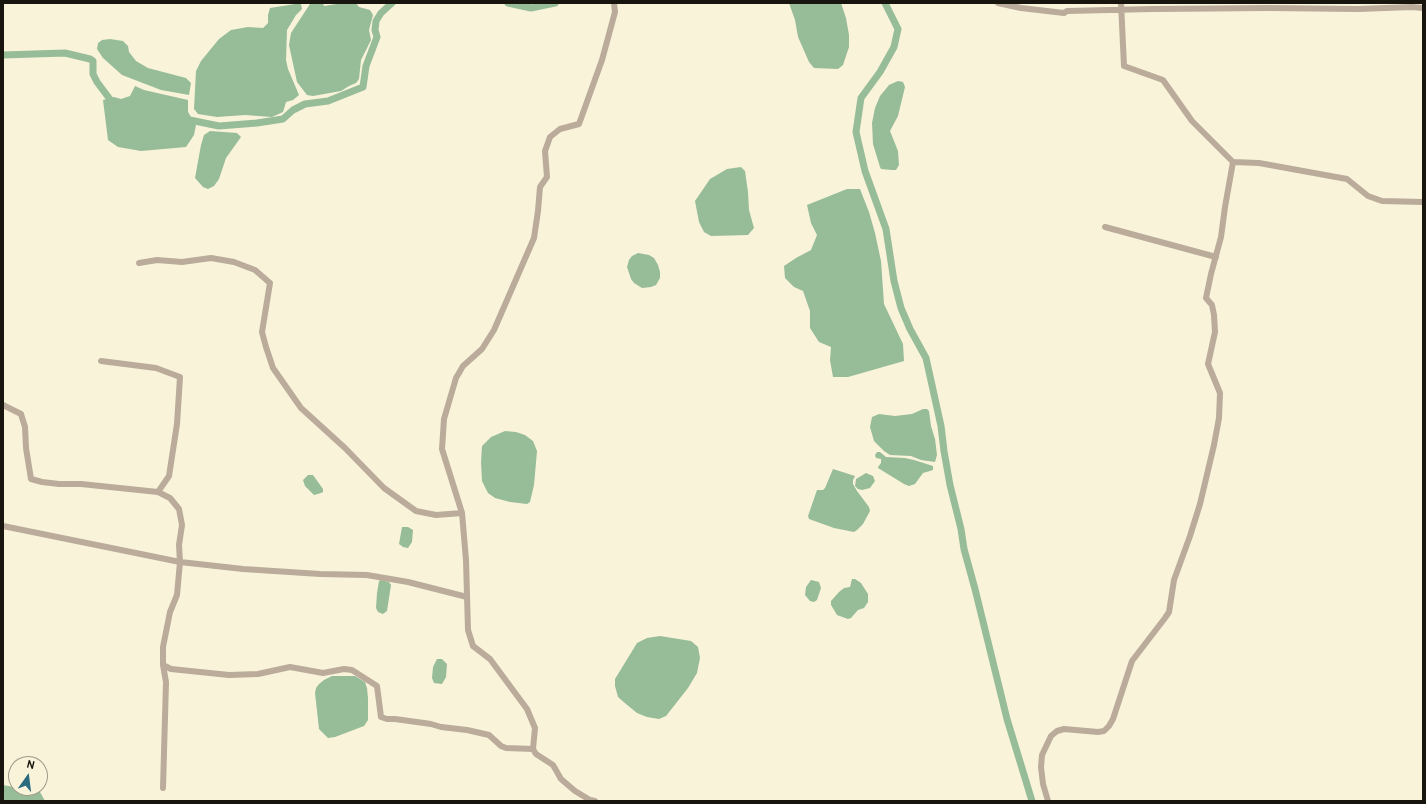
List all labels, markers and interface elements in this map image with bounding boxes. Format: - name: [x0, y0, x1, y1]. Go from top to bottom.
- north arrow: [8, 756, 48, 796]
- text: N: [25, 758, 36, 773]

